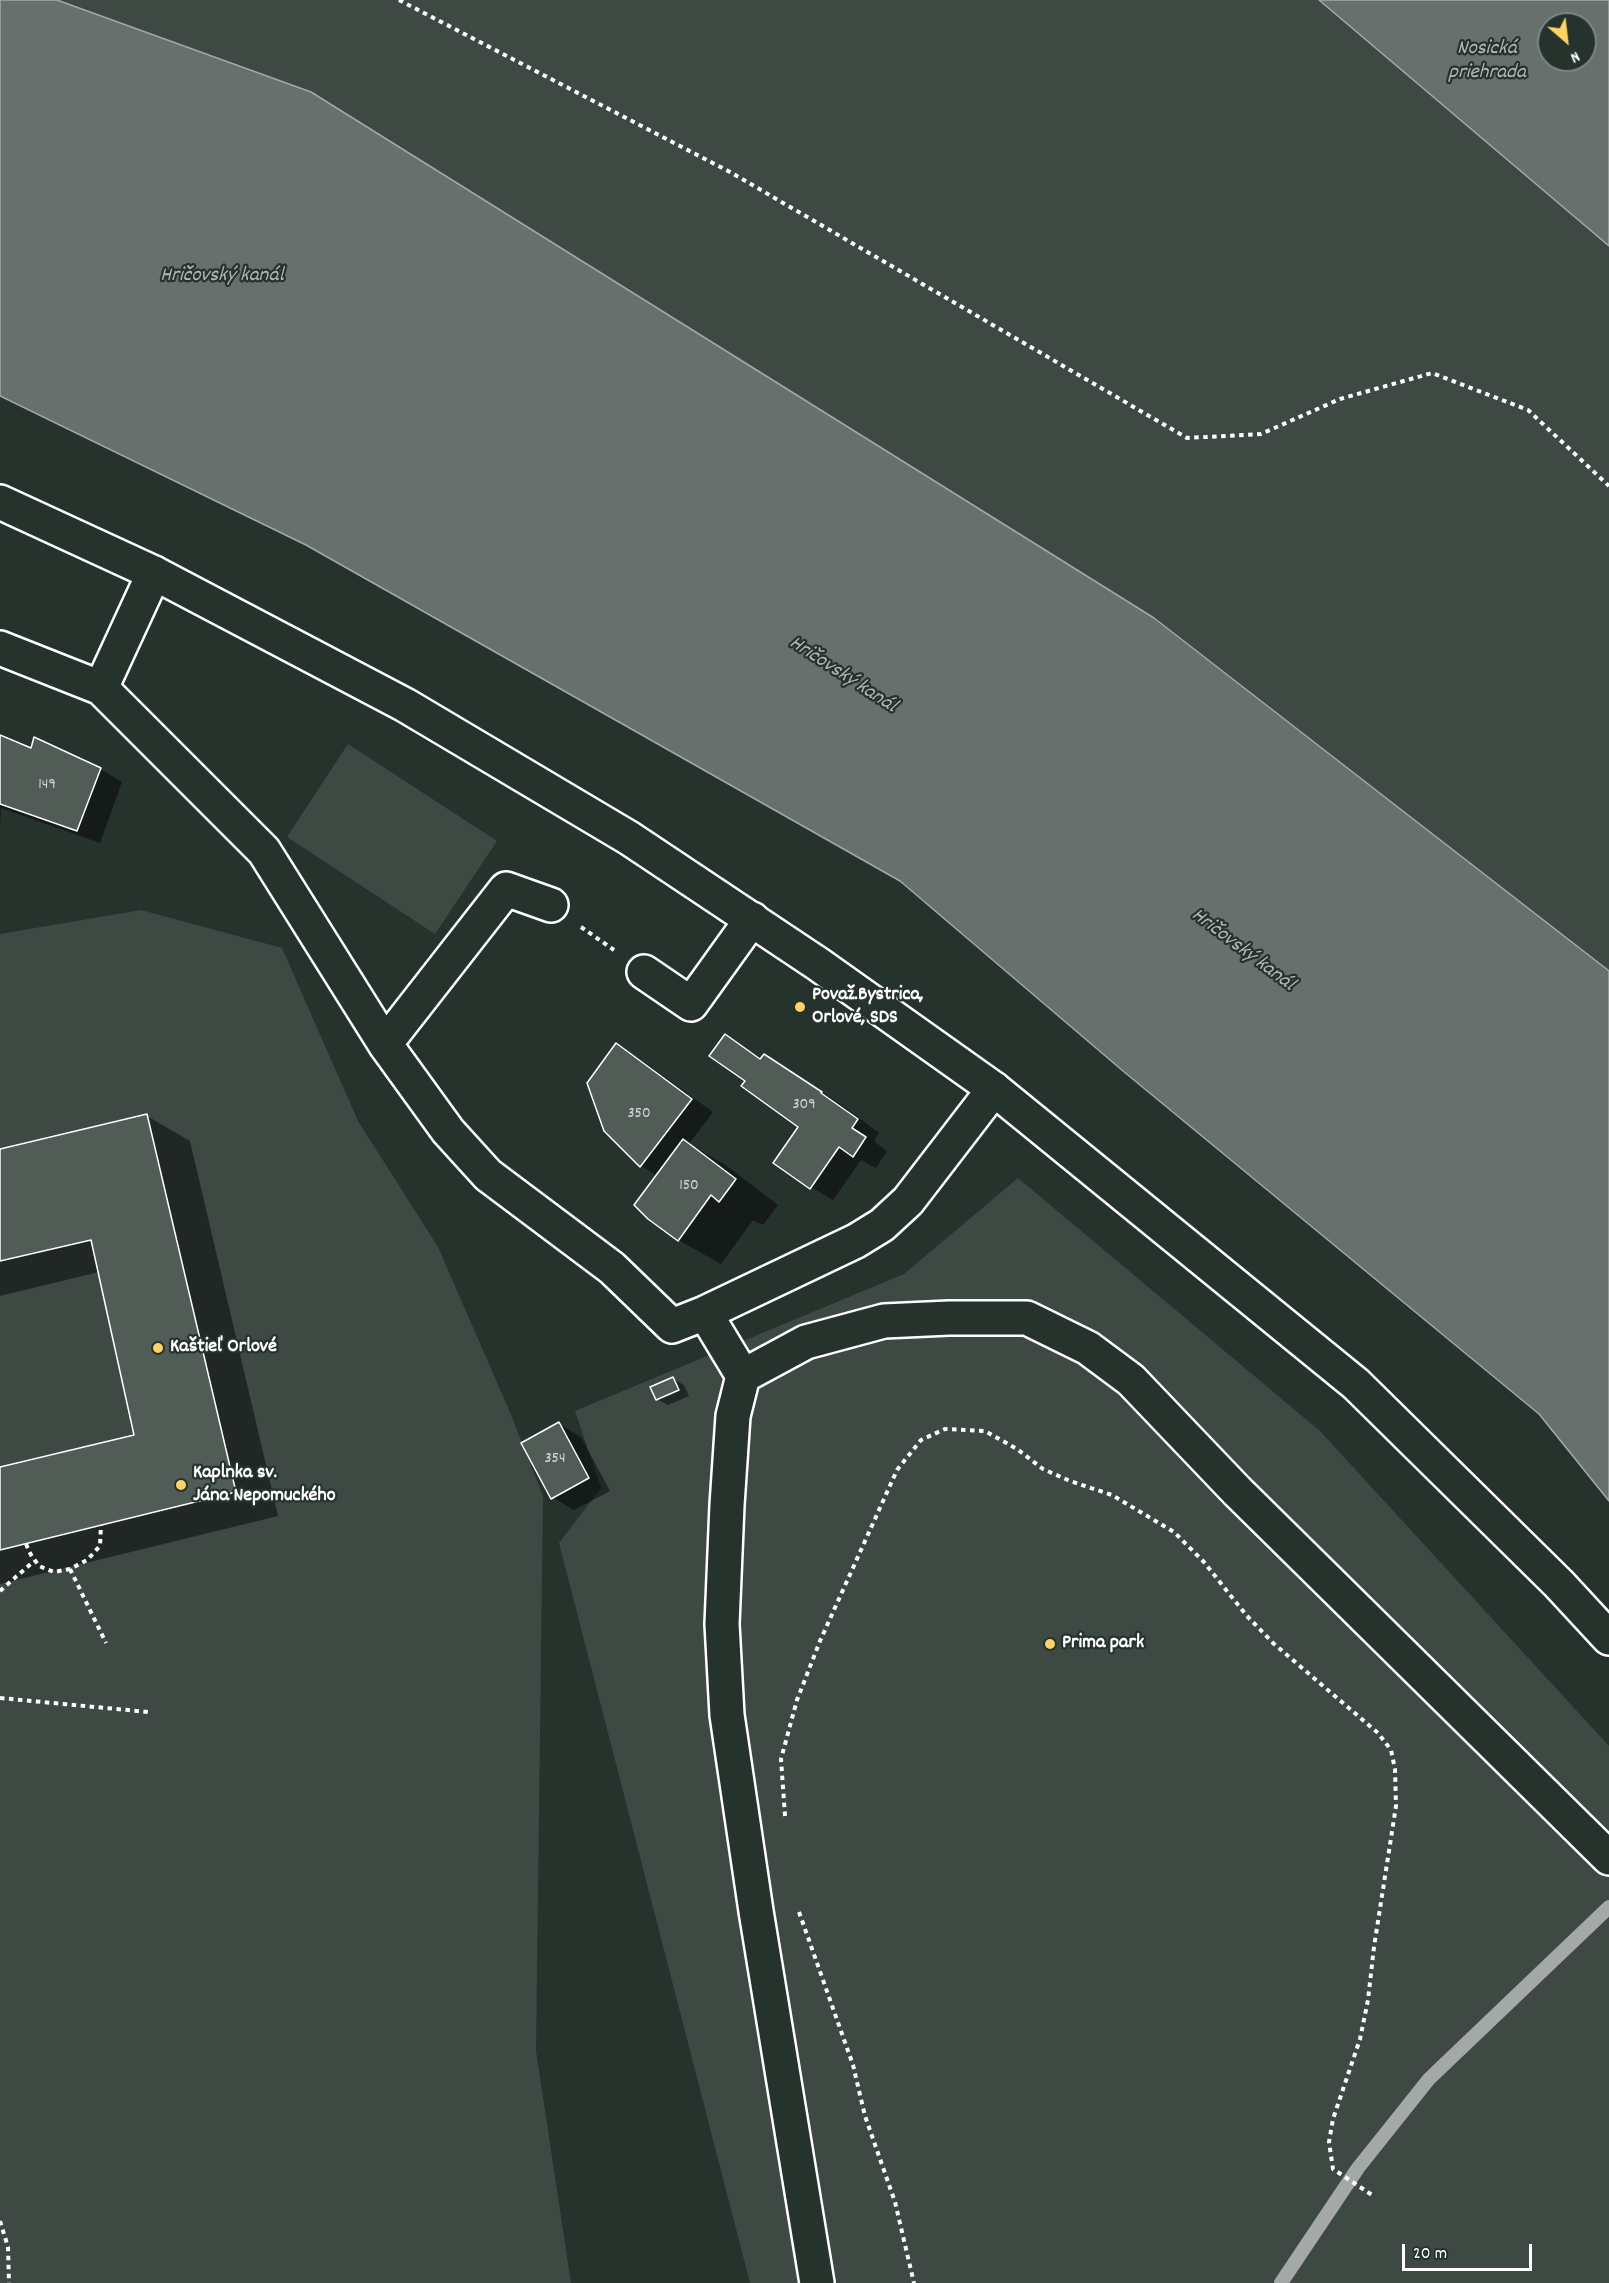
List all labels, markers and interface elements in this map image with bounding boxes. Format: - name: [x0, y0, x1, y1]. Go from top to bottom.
- north arrow: [1537, 12, 1597, 72]
- water label: Nosická priehrada: [1448, 37, 1526, 87]
- text: N: [1566, 45, 1584, 69]
- water label: Hričovský kanál: [160, 264, 284, 290]
- water label: Hričovský kanál: [783, 632, 901, 720]
- house number: 149: [38, 776, 56, 796]
- water label: Hričovský kanál: [1185, 904, 1299, 998]
- place label: Považ.Bystrica, Orlové, SDS: [812, 984, 924, 1031]
- marker: Považ.Bystrica, Orlové, SDS: [793, 1000, 807, 1014]
- house number: 309: [792, 1096, 816, 1116]
- house number: 350: [627, 1105, 651, 1125]
- house number: 150: [679, 1177, 699, 1197]
- place label: Kaštieľ Orlové: [170, 1336, 277, 1360]
- marker: Kaštieľ Orlové: [151, 1341, 165, 1355]
- house number: 354: [544, 1450, 566, 1470]
- place label: Kaplnka sv. Jána Nepomuckého: [193, 1462, 336, 1509]
- marker: Kaplnka sv. Jána Nepomuckého: [174, 1478, 188, 1492]
- place label: Prima park: [1062, 1632, 1144, 1656]
- marker: Prima park: [1043, 1637, 1057, 1651]
- scale bar: [1405, 2232, 1536, 2270]
- text: 20 m: [1413, 2242, 1447, 2267]

